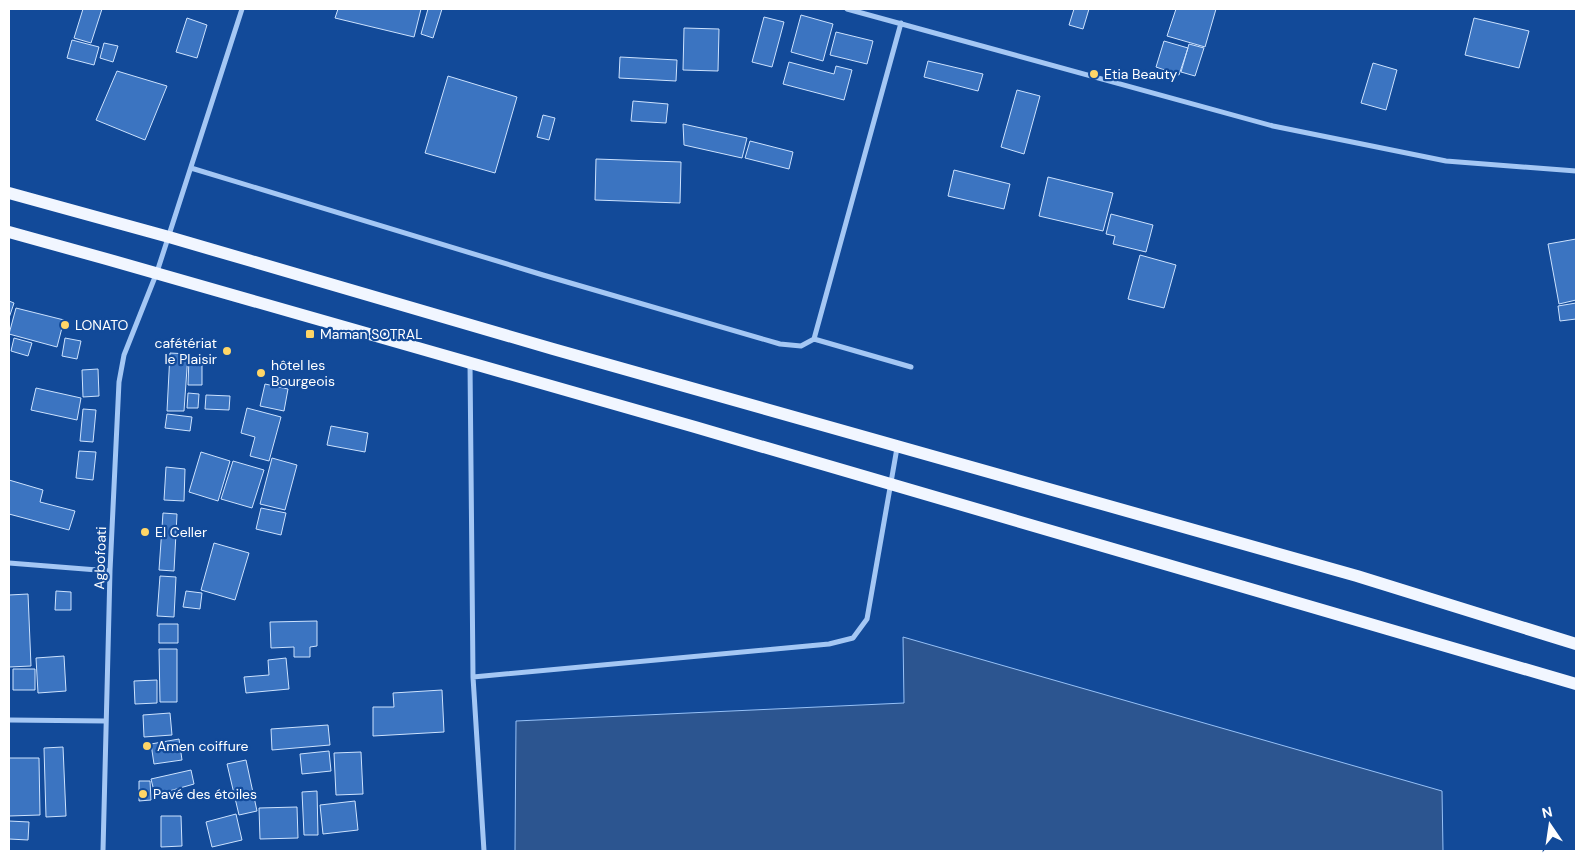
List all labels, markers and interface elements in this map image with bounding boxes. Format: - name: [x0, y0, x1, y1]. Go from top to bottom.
- place label: Etia Beauty: [1104, 65, 1178, 83]
- marker: Etia Beauty: [1088, 68, 1100, 80]
- place label: LONATO: [75, 316, 129, 334]
- marker: LONATO: [59, 319, 71, 331]
- place label: Maman SOTRAL: [320, 325, 423, 343]
- marker: Maman SOTRAL: [304, 328, 316, 340]
- place label: cafétériat le Plaisir: [154, 334, 217, 368]
- marker: cafétériat le Plaisir: [221, 345, 233, 357]
- place label: hôtel les Bourgeois: [271, 356, 335, 390]
- marker: hôtel les Bourgeois: [255, 367, 267, 379]
- place label: El Celler: [155, 523, 207, 541]
- street label: Agbofoati: [90, 526, 110, 590]
- marker: El Celler: [139, 526, 151, 538]
- place label: Amen coiffure: [157, 737, 249, 755]
- marker: Amen coiffure: [141, 740, 153, 752]
- place label: Pavé des étoiles: [153, 785, 257, 803]
- marker: Pavé des étoiles: [137, 788, 149, 800]
- north arrow: [1525, 800, 1575, 850]
- text: N: [1540, 802, 1554, 822]

